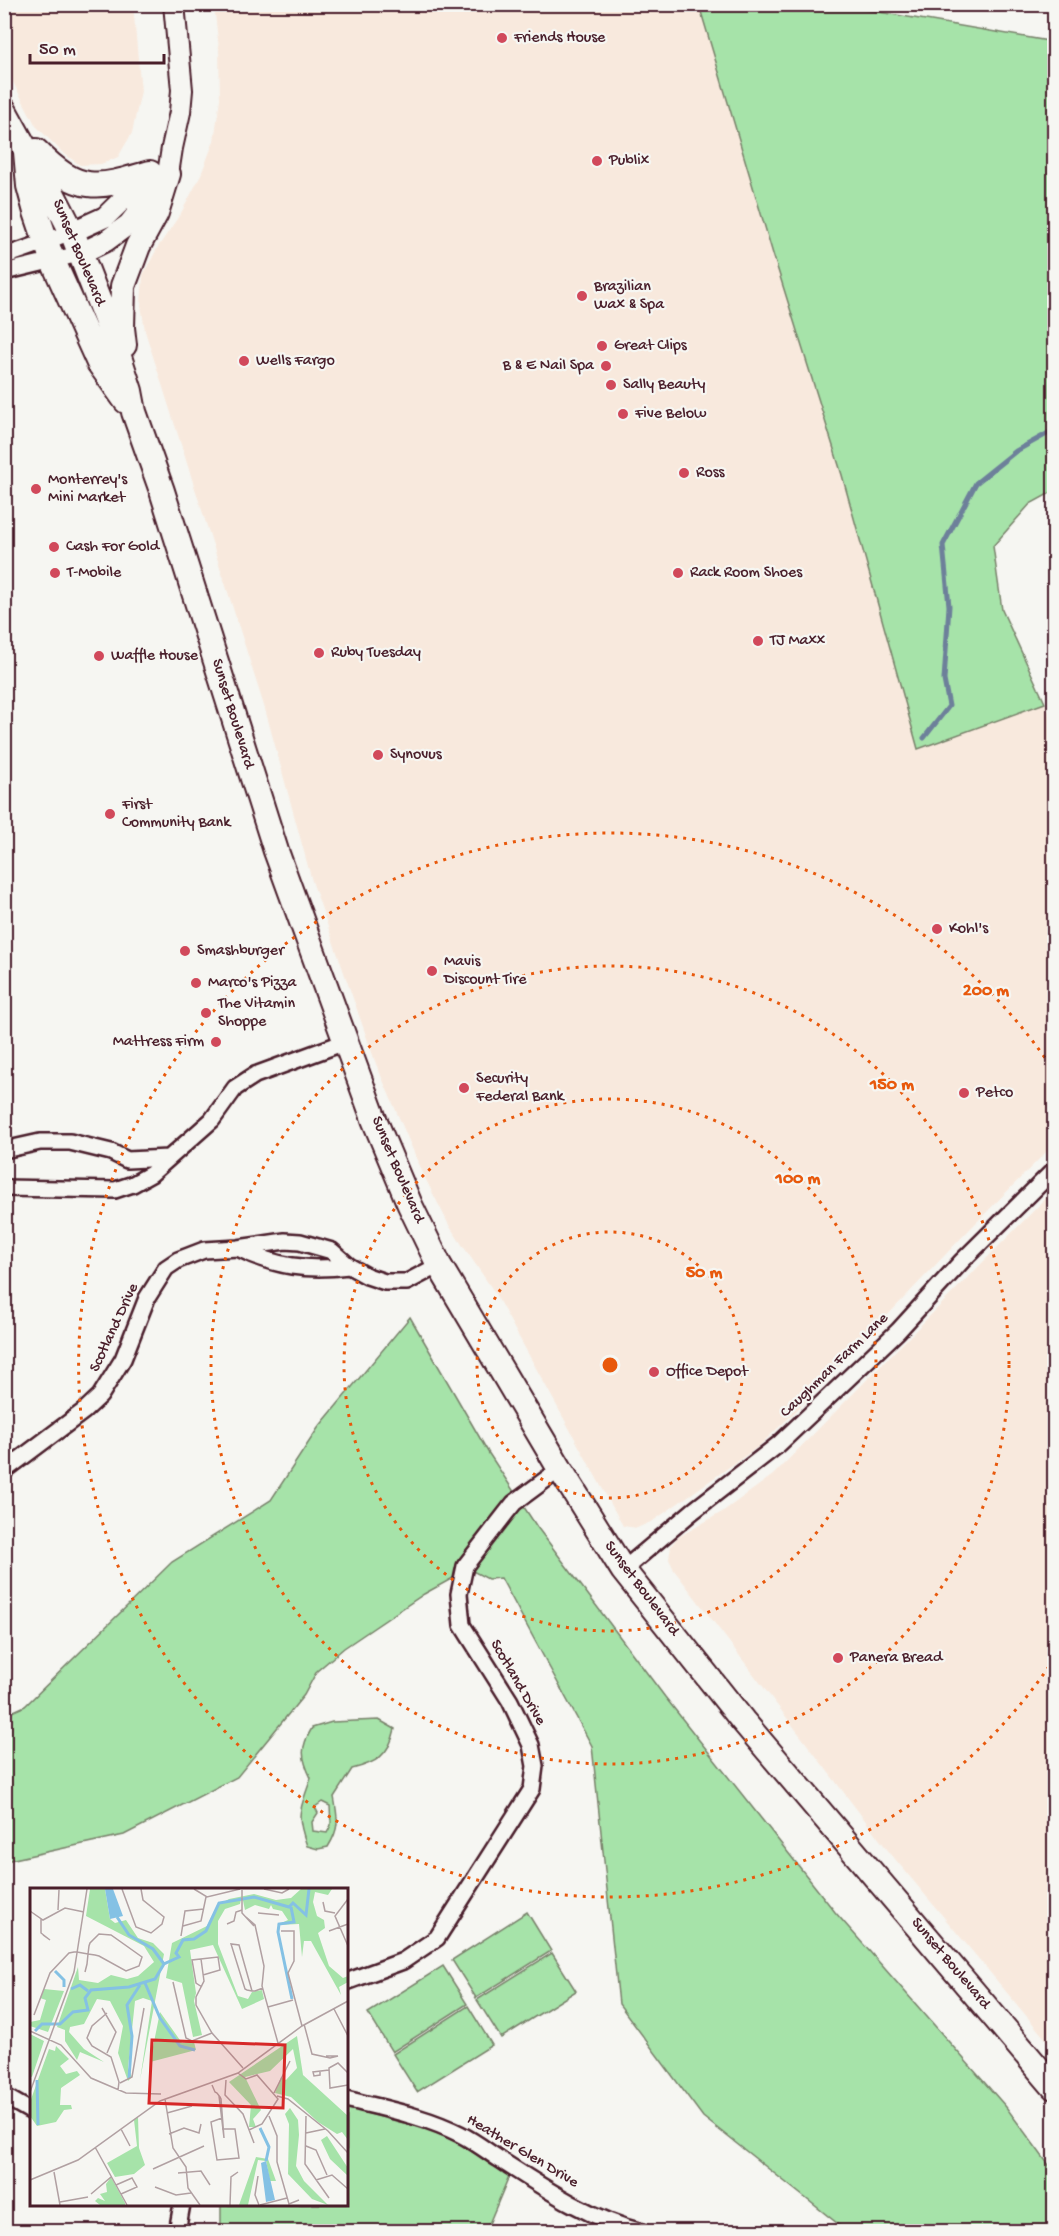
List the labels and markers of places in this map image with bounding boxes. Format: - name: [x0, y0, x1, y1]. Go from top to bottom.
- place label: Friends House: [513, 29, 606, 48]
- marker: Friends House: [495, 31, 509, 45]
- place label: Publix: [608, 152, 650, 171]
- marker: Publix: [590, 154, 604, 168]
- place label: Brazilian Wax & Spa: [593, 278, 665, 315]
- marker: Brazilian Wax & Spa: [575, 289, 589, 303]
- place label: Great Clips: [614, 337, 688, 356]
- marker: Great Clips: [595, 339, 609, 353]
- place label: Wells Fargo: [256, 352, 335, 371]
- marker: Wells Fargo: [237, 354, 251, 368]
- place label: B & E Nail Spa: [502, 357, 595, 376]
- marker: B & E Nail Spa: [599, 359, 613, 373]
- place label: Sally Beauty: [623, 376, 705, 395]
- marker: Sally Beauty: [604, 378, 618, 392]
- place label: Five Below: [634, 405, 707, 424]
- marker: Five Below: [616, 407, 630, 421]
- place label: Ross: [696, 464, 726, 483]
- marker: Ross: [677, 466, 691, 480]
- place label: Monterrey's Mini Market: [48, 471, 128, 508]
- marker: Monterrey's Mini Market: [29, 482, 43, 496]
- place label: Cash For Gold: [66, 538, 161, 557]
- marker: Cash For Gold: [47, 540, 61, 554]
- place label: T-Mobile: [66, 564, 122, 583]
- place label: Rack Room Shoes: [690, 564, 803, 583]
- marker: T-Mobile: [48, 566, 62, 580]
- marker: Rack Room Shoes: [671, 566, 685, 580]
- place label: TJ Maxx: [769, 632, 826, 651]
- marker: TJ Maxx: [751, 634, 765, 648]
- place label: Ruby Tuesday: [331, 644, 421, 663]
- marker: Ruby Tuesday: [312, 646, 326, 660]
- place label: Waffle House: [111, 647, 199, 666]
- marker: Waffle House: [92, 649, 106, 663]
- place label: Synovus: [390, 746, 443, 765]
- marker: Synovus: [371, 748, 385, 762]
- place label: First Community Bank: [121, 796, 232, 833]
- marker: First Community Bank: [103, 807, 117, 821]
- place label: Kohl's: [949, 920, 989, 939]
- marker: Kohl's: [930, 922, 944, 936]
- place label: Smashburger: [197, 942, 285, 961]
- marker: Smashburger: [178, 944, 192, 958]
- place label: Mavis Discount Tire: [443, 953, 527, 990]
- marker: Mavis Discount Tire: [425, 964, 439, 978]
- place label: Marco's Pizza: [208, 974, 298, 993]
- marker: Marco's Pizza: [189, 976, 203, 990]
- place label: The Vitamin Shoppe: [217, 995, 295, 1032]
- marker: The Vitamin Shoppe: [199, 1006, 213, 1020]
- place label: Mattress Firm: [113, 1033, 205, 1052]
- marker: Mattress Firm: [209, 1035, 223, 1049]
- place label: Security Federal Bank: [475, 1070, 566, 1107]
- marker: Security Federal Bank: [457, 1081, 471, 1095]
- place label: Petco: [975, 1084, 1013, 1103]
- marker: Petco: [957, 1086, 971, 1100]
- centre of rings: [600, 1355, 620, 1375]
- place label: Office Depot: [666, 1363, 749, 1382]
- marker: Office Depot: [647, 1365, 661, 1379]
- place label: Panera Bread: [849, 1649, 944, 1668]
- marker: Panera Bread: [831, 1651, 845, 1665]

